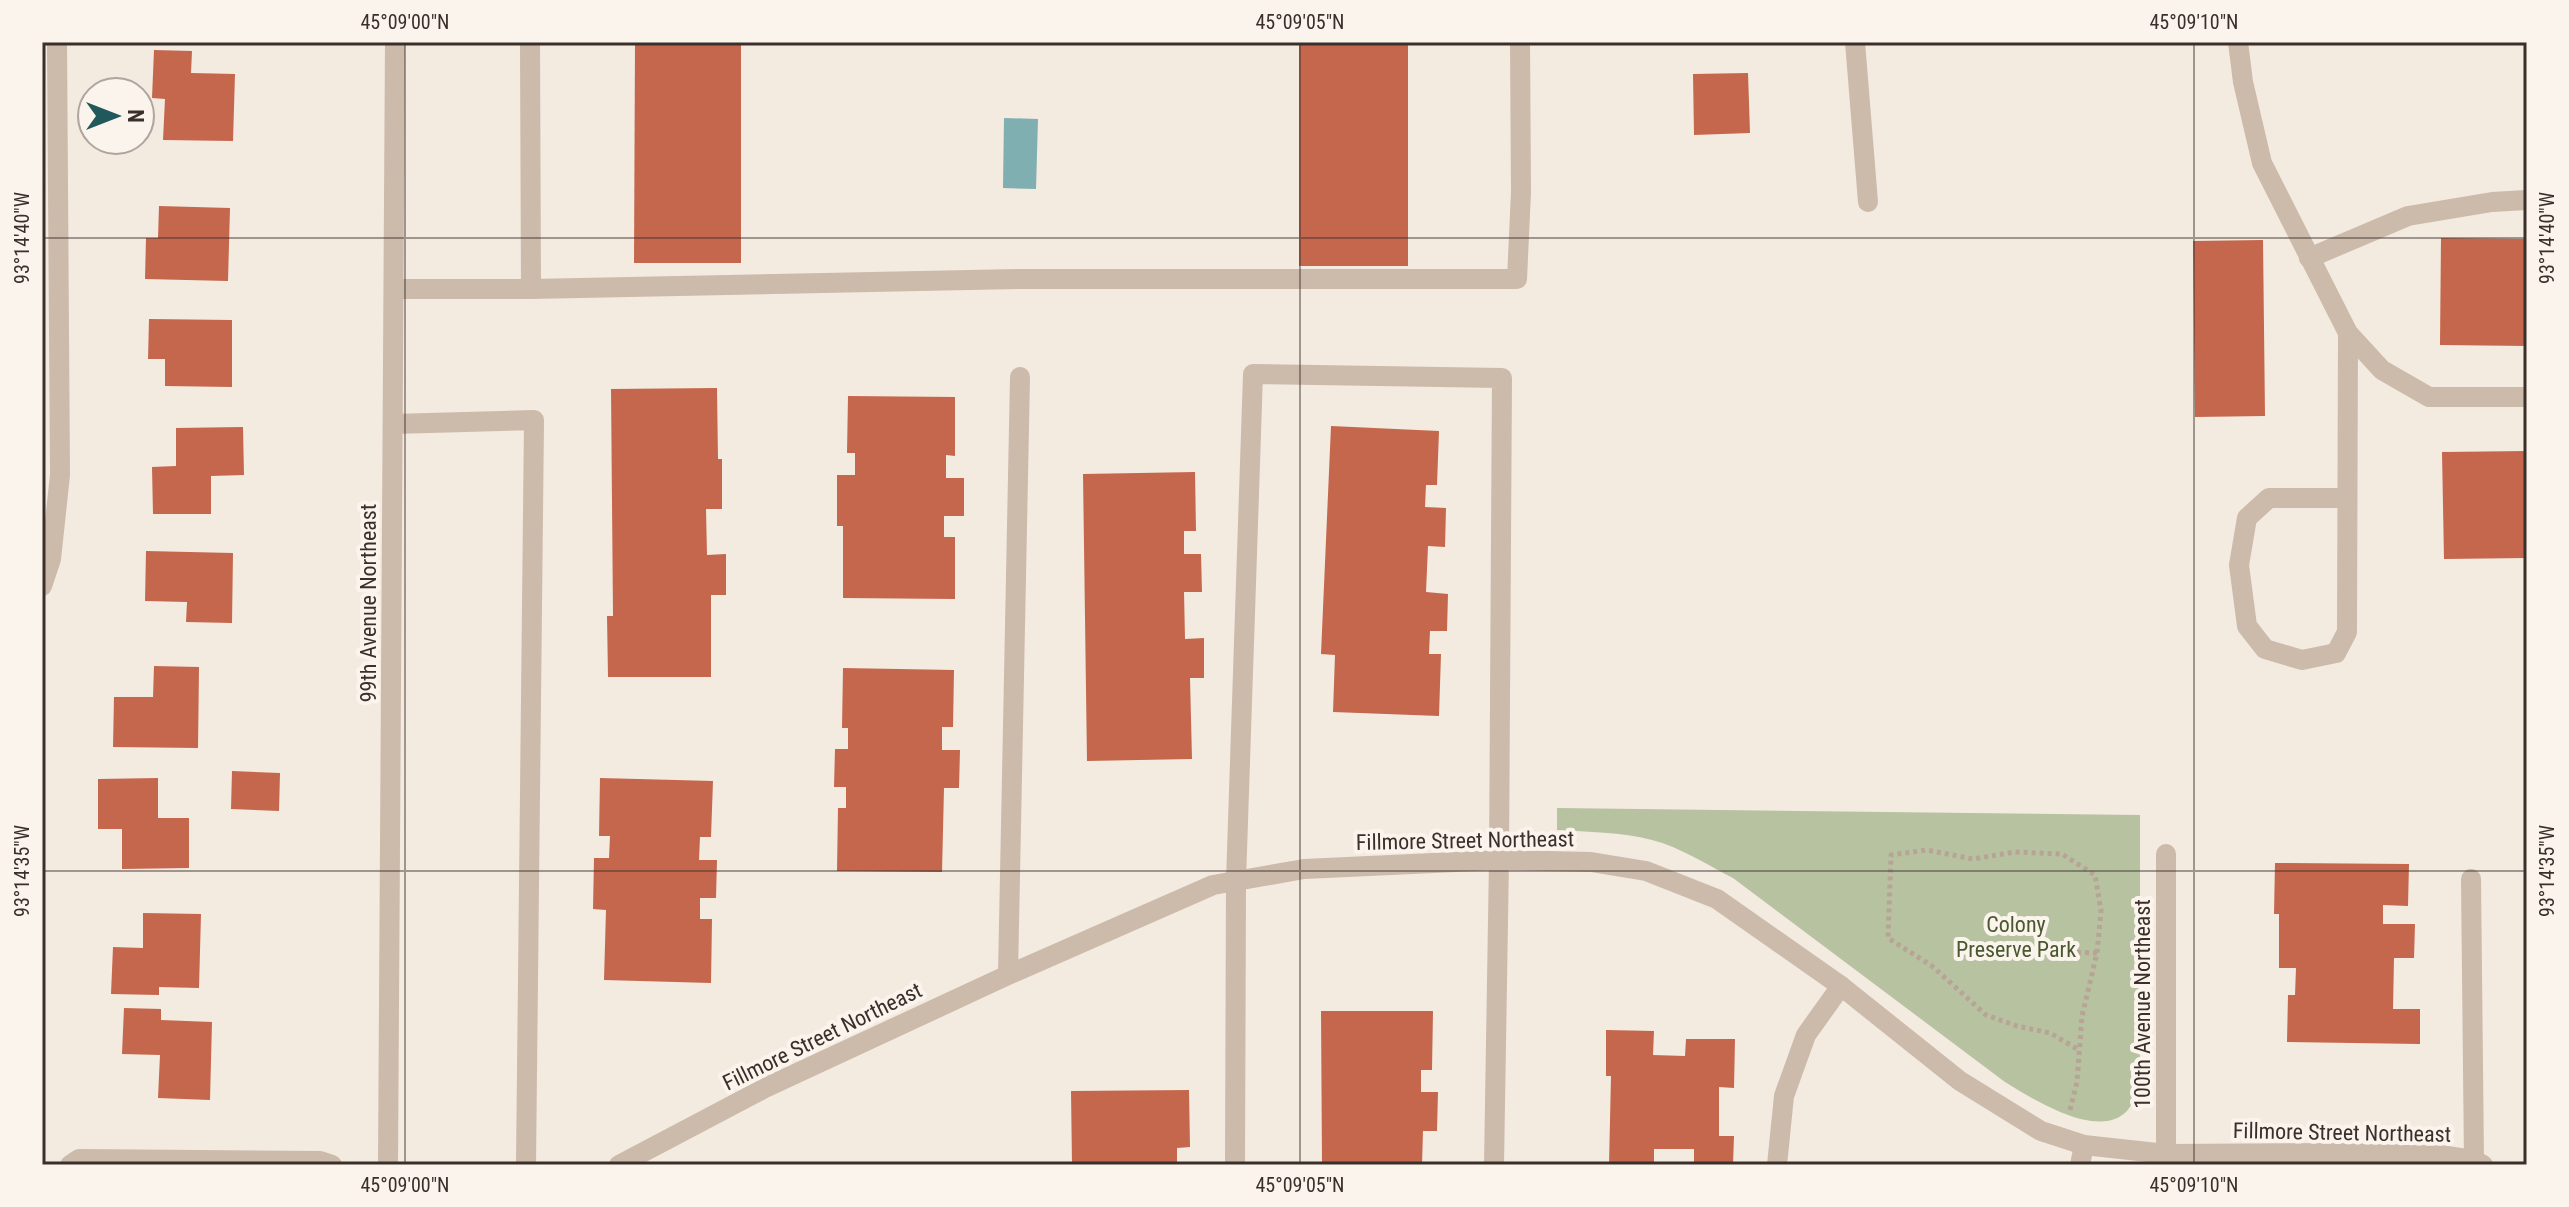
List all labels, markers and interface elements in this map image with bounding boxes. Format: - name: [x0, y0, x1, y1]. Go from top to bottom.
- text: 45°09'00"N: [360, 10, 450, 34]
- text: 45°09'05"N: [1255, 10, 1345, 34]
- text: 45°09'10"N: [2149, 10, 2239, 34]
- north arrow: [76, 76, 156, 156]
- text: N: [123, 109, 148, 123]
- text: 93°14'40"W: [10, 192, 34, 284]
- text: 93°14'40"W: [2535, 192, 2559, 284]
- street label: 99th Avenue Northeast: [356, 504, 381, 702]
- text: 93°14'35"W: [10, 825, 34, 917]
- text: 93°14'35"W: [2535, 825, 2559, 917]
- street label: Fillmore Street Northeast: [1356, 826, 1574, 855]
- street label: 100th Avenue Northeast: [2130, 899, 2155, 1109]
- park label: Colony Preserve Park: [1956, 912, 2076, 962]
- street label: Fillmore Street Northeast: [719, 977, 926, 1096]
- street label: Fillmore Street Northeast: [2233, 1118, 2451, 1147]
- text: 45°09'00"N: [360, 1173, 450, 1197]
- text: 45°09'05"N: [1255, 1173, 1345, 1197]
- text: 45°09'10"N: [2149, 1173, 2239, 1197]

